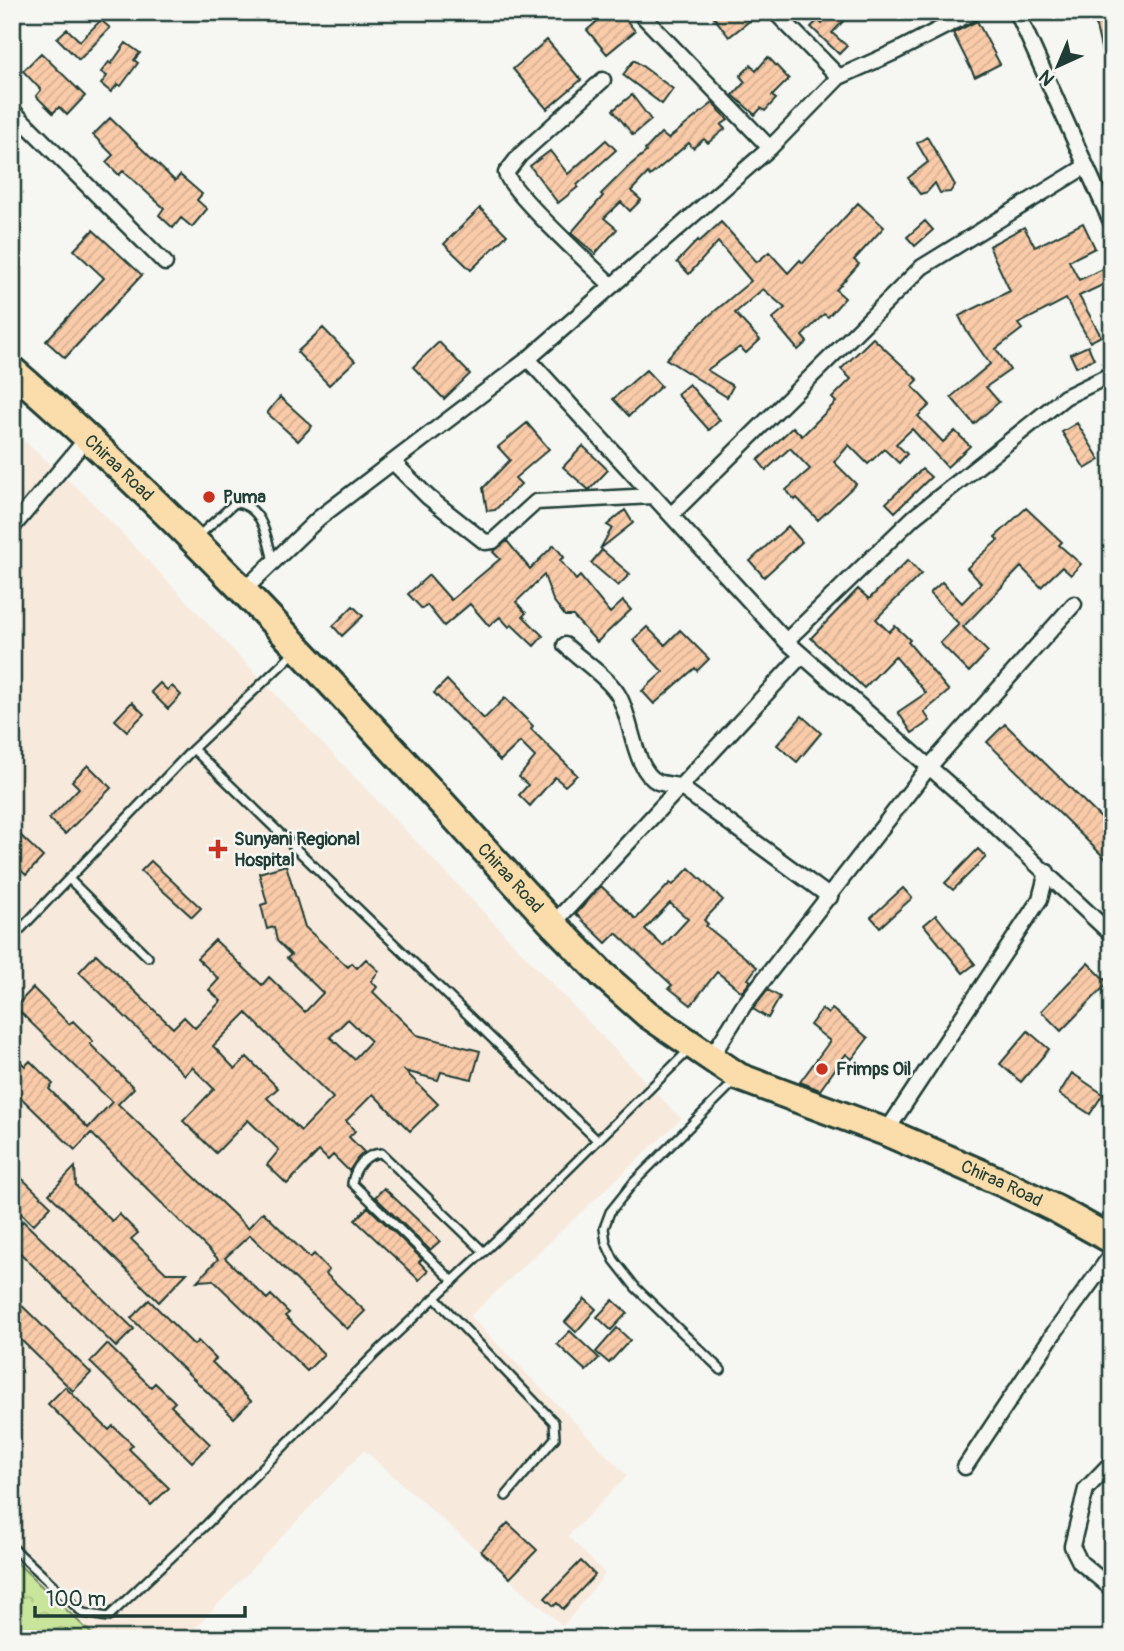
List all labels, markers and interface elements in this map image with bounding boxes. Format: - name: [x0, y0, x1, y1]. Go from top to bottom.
- north arrow: [1023, 32, 1092, 102]
- text: N: [1034, 64, 1060, 91]
- street label: Chiraa Road: [79, 430, 158, 506]
- place label: Puma: [223, 486, 266, 509]
- marker: Puma: [201, 489, 217, 505]
- place label: Sunyani Regional Hospital: [234, 828, 360, 872]
- street label: Chiraa Road: [472, 838, 548, 918]
- marker: Sunyani Regional Hospital: [208, 839, 228, 859]
- place label: Frimps Oil: [836, 1058, 911, 1081]
- marker: Frimps Oil: [814, 1061, 830, 1077]
- street label: Chiraa Road: [957, 1155, 1046, 1213]
- scale bar: [35, 1574, 245, 1618]
- text: 100 m: [46, 1586, 106, 1613]

